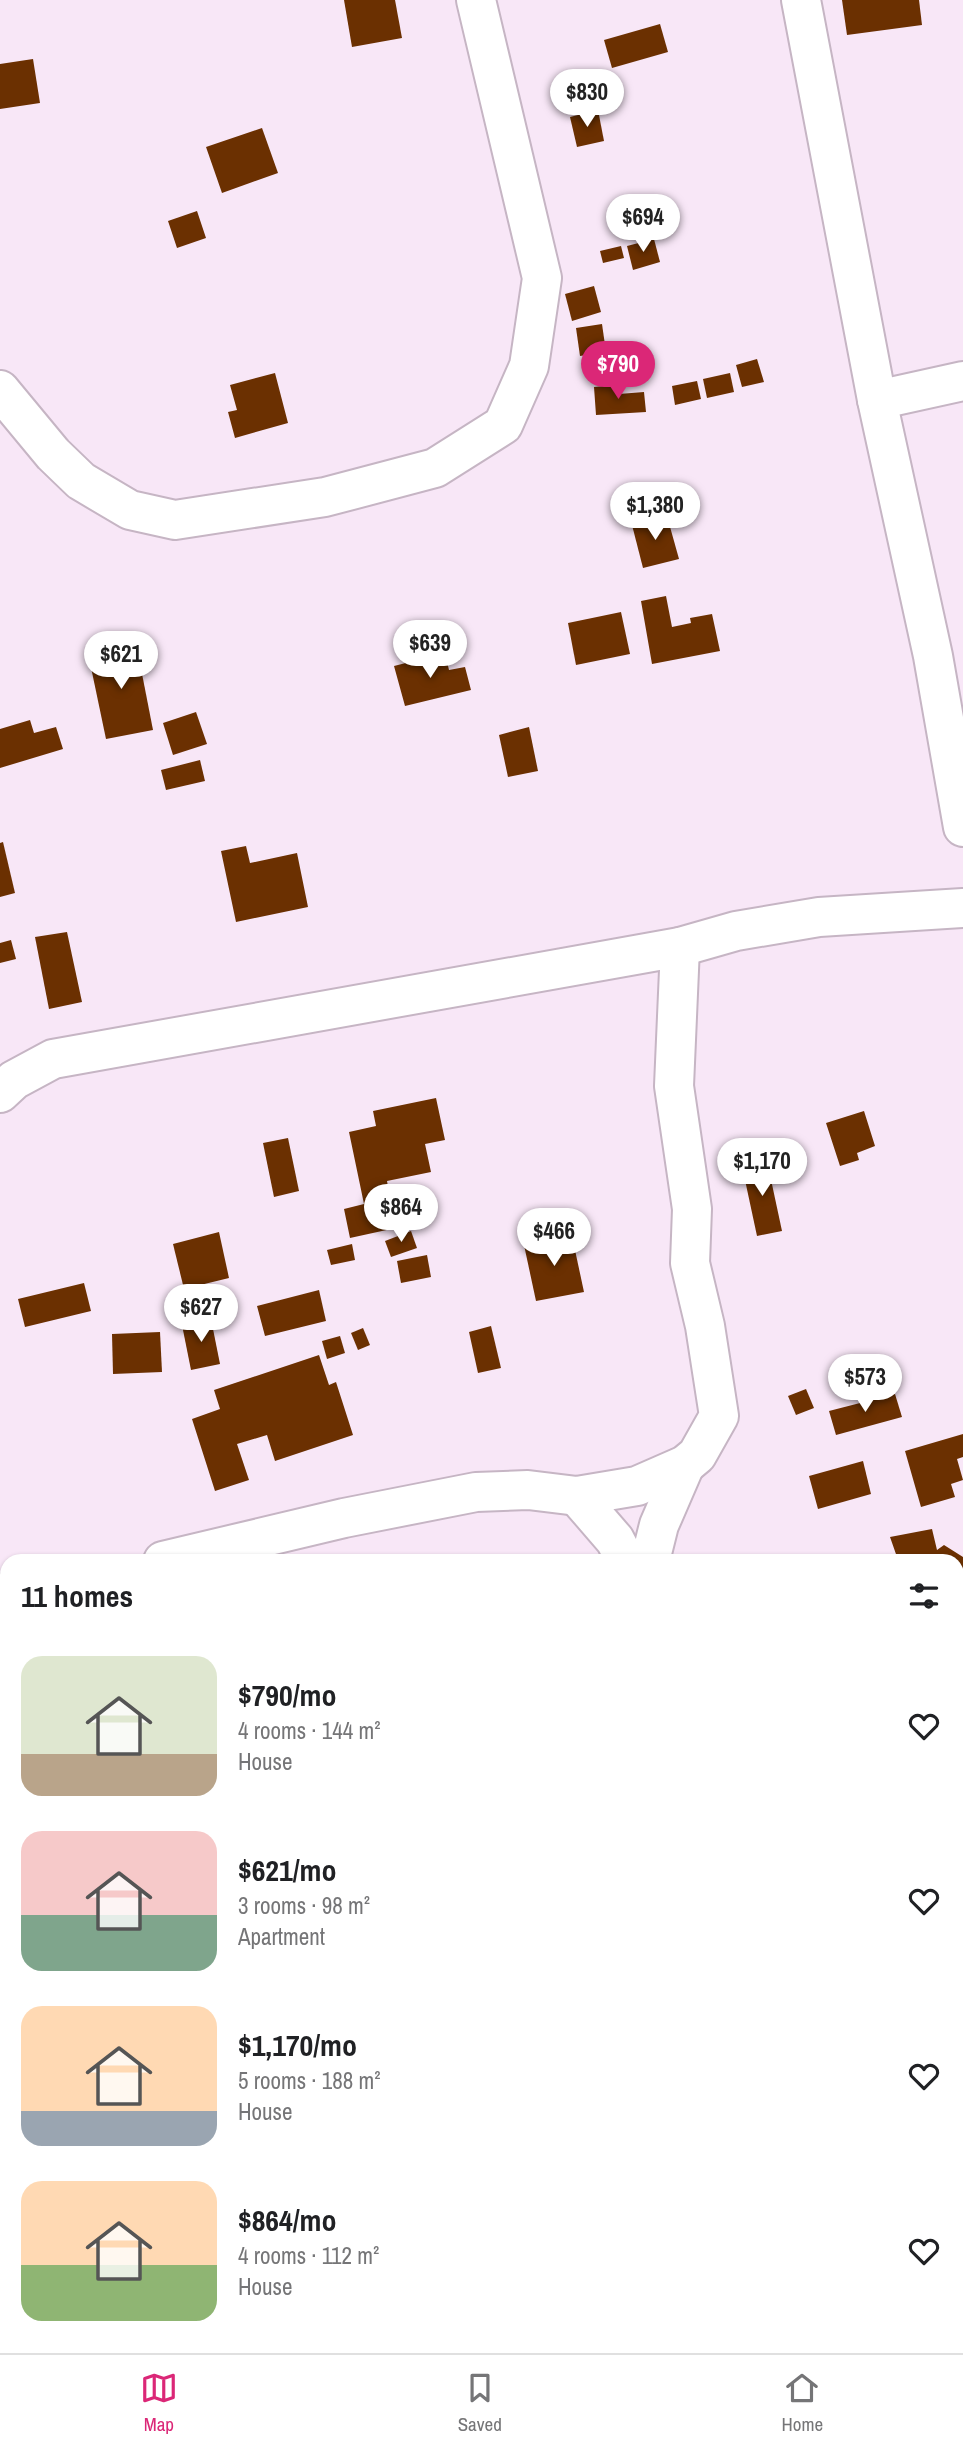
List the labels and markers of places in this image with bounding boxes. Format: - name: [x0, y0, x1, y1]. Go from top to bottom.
- pin: $830: [546, 69, 628, 129]
- pin: $694: [602, 194, 684, 254]
- pin: $790: [577, 342, 659, 401]
- pin: $1,380: [598, 482, 712, 542]
- pin: $639: [389, 620, 471, 680]
- pin: $621: [80, 632, 162, 691]
- pin: $1,170: [705, 1138, 819, 1198]
- pin: $864: [360, 1184, 442, 1244]
- pin: $466: [513, 1208, 595, 1268]
- pin: $627: [160, 1284, 242, 1344]
- pin: $573: [824, 1354, 906, 1414]

